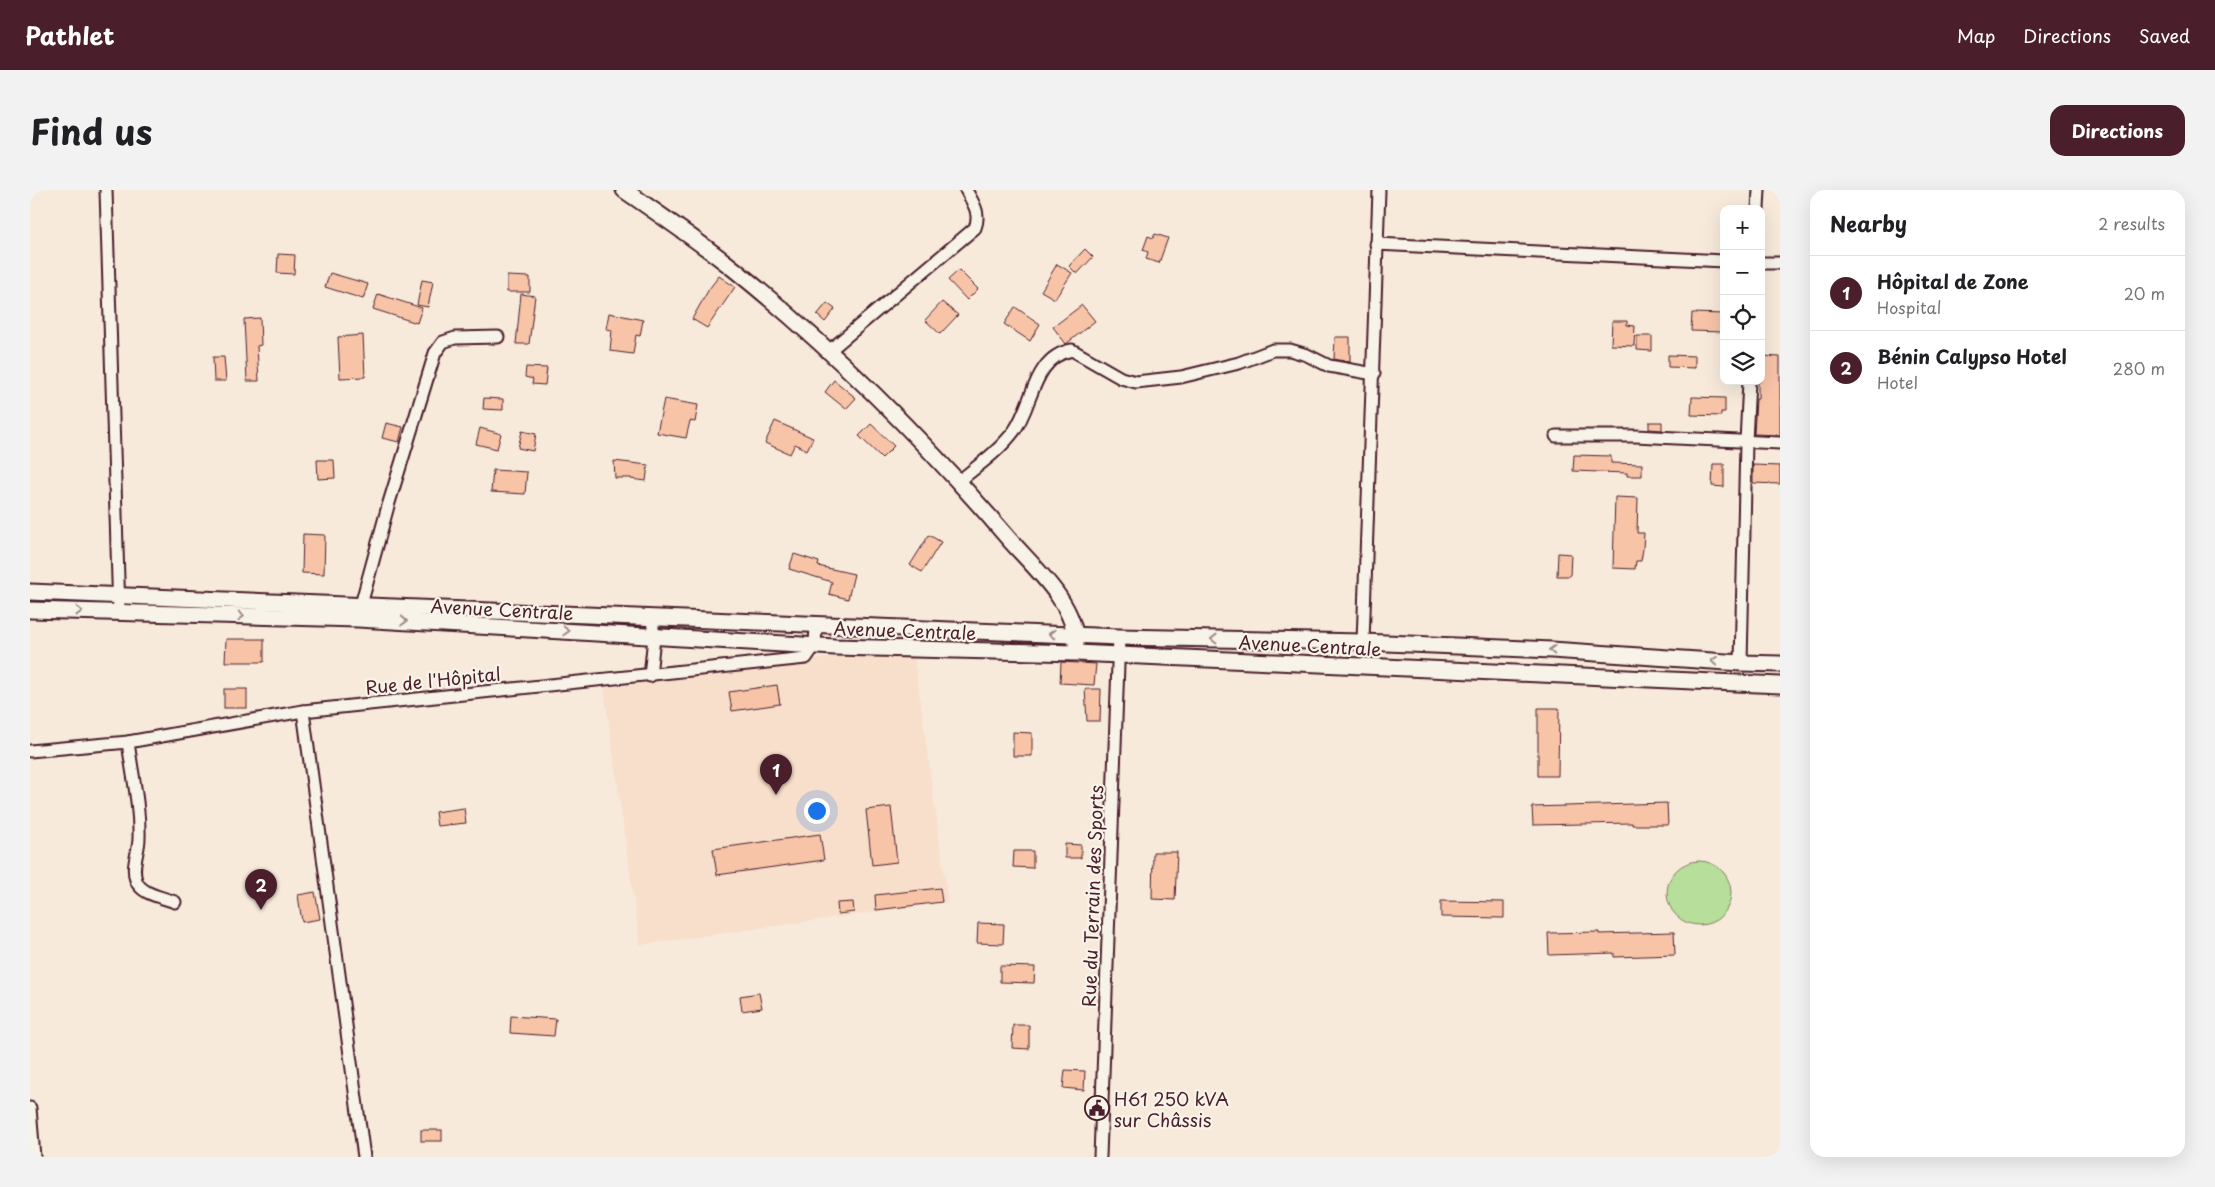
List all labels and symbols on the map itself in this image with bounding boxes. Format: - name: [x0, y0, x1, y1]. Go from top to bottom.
- street label: Avenue Centrale: [430, 592, 574, 626]
- one-way arrow: [75, 606, 83, 616]
- one-way arrow: [237, 610, 245, 621]
- street label: Avenue Centrale: [833, 614, 977, 646]
- one-way arrow: [400, 616, 408, 627]
- one-way arrow: [562, 626, 570, 637]
- street label: Avenue Centrale: [1238, 628, 1382, 662]
- one-way arrow: [1048, 629, 1056, 639]
- one-way arrow: [1210, 634, 1218, 644]
- one-way arrow: [1547, 645, 1555, 656]
- one-way arrow: [1710, 656, 1718, 667]
- street label: Rue de l'Hôpital: [364, 659, 502, 701]
- pin: 1: [760, 754, 792, 795]
- street label: Rue du Terrain des Sports: [1075, 785, 1109, 1007]
- your location: [804, 798, 830, 824]
- pin: 2: [245, 869, 277, 910]
- place label: H61 250 kVA sur Châssis: [1114, 1085, 1229, 1133]
- public building icon: H61 250 kVA sur Châssis: [1084, 1095, 1110, 1121]

